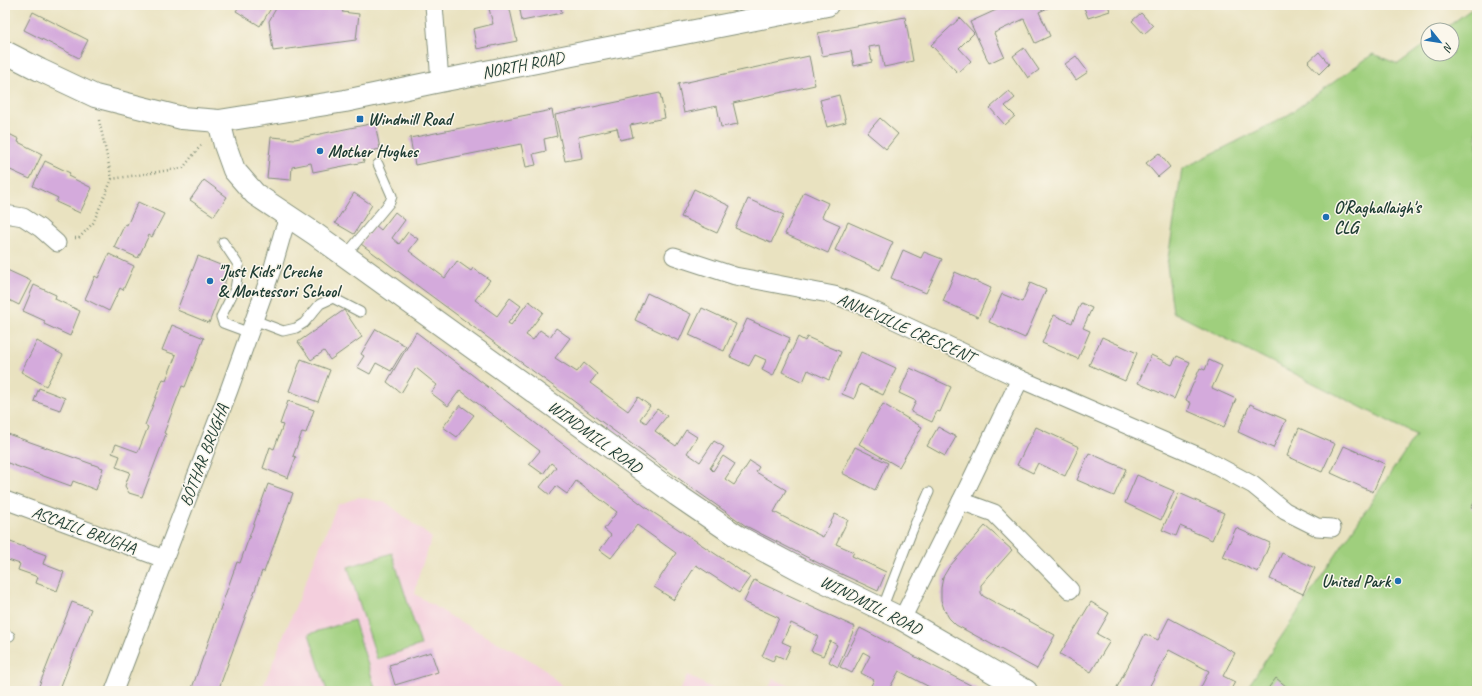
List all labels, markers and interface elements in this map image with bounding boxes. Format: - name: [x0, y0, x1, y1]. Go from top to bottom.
- north arrow: [1420, 22, 1460, 62]
- text: N: [1440, 41, 1456, 55]
- street label: NORTH ROAD: [480, 46, 568, 83]
- place label: Windmill Road: [368, 109, 455, 130]
- marker: Windmill Road: [355, 114, 365, 124]
- place label: Mother Hughes: [328, 141, 420, 162]
- marker: Mother Hughes: [315, 146, 325, 156]
- place label: O'Raghallaigh's CLG: [1334, 197, 1423, 238]
- marker: O'Raghallaigh's CLG: [1321, 212, 1331, 222]
- place label: "Just Kids" Creche & Montessori School: [218, 261, 342, 302]
- marker: "Just Kids" Creche & Montessori School: [205, 276, 215, 286]
- street label: ANNEVILLE CRESCENT: [834, 288, 982, 369]
- street label: WINDMILL ROAD: [544, 396, 647, 479]
- street label: BÓTHAR BRUGHA: [174, 400, 233, 509]
- street label: ASCAILL BRUGHA: [29, 501, 140, 559]
- street label: WINDMILL ROAD: [817, 570, 926, 640]
- place label: United Park: [1322, 571, 1392, 592]
- marker: United Park: [1393, 576, 1403, 586]

